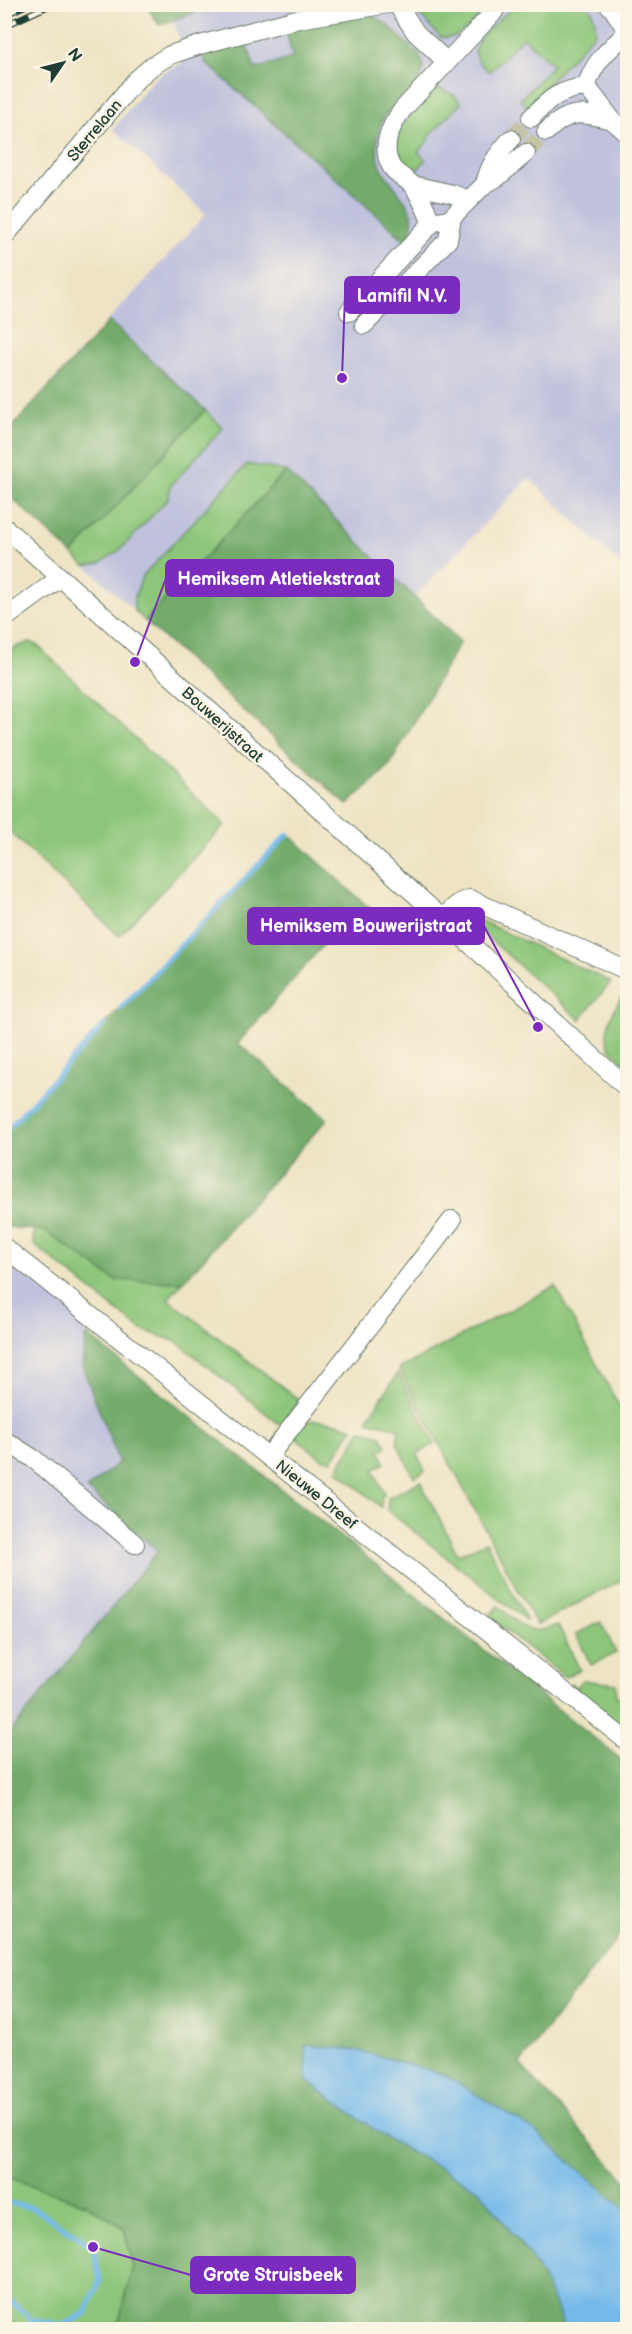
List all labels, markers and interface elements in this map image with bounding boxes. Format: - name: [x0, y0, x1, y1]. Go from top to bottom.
- north arrow: [33, 33, 93, 93]
- text: N: [63, 45, 85, 66]
- street label: Sterrelaan: [64, 96, 127, 166]
- callout: Lamifil N.V.: [345, 277, 459, 313]
- text: Lamifil N.V.: [357, 286, 447, 307]
- callout: Hemiksem Atletiekstraat: [166, 560, 393, 596]
- text: Hemiksem Atletiekstraat: [178, 569, 380, 590]
- street label: Bouwerijstraat: [177, 683, 267, 767]
- callout: Hemiksem Bouwerijstraat: [248, 908, 484, 944]
- text: Hemiksem Bouwerijstraat: [260, 916, 472, 937]
- street label: Nieuwe Dreef: [271, 1456, 361, 1534]
- callout: Grote Struisbeek: [191, 2257, 355, 2293]
- text: Grote Struisbeek: [203, 2265, 343, 2286]

